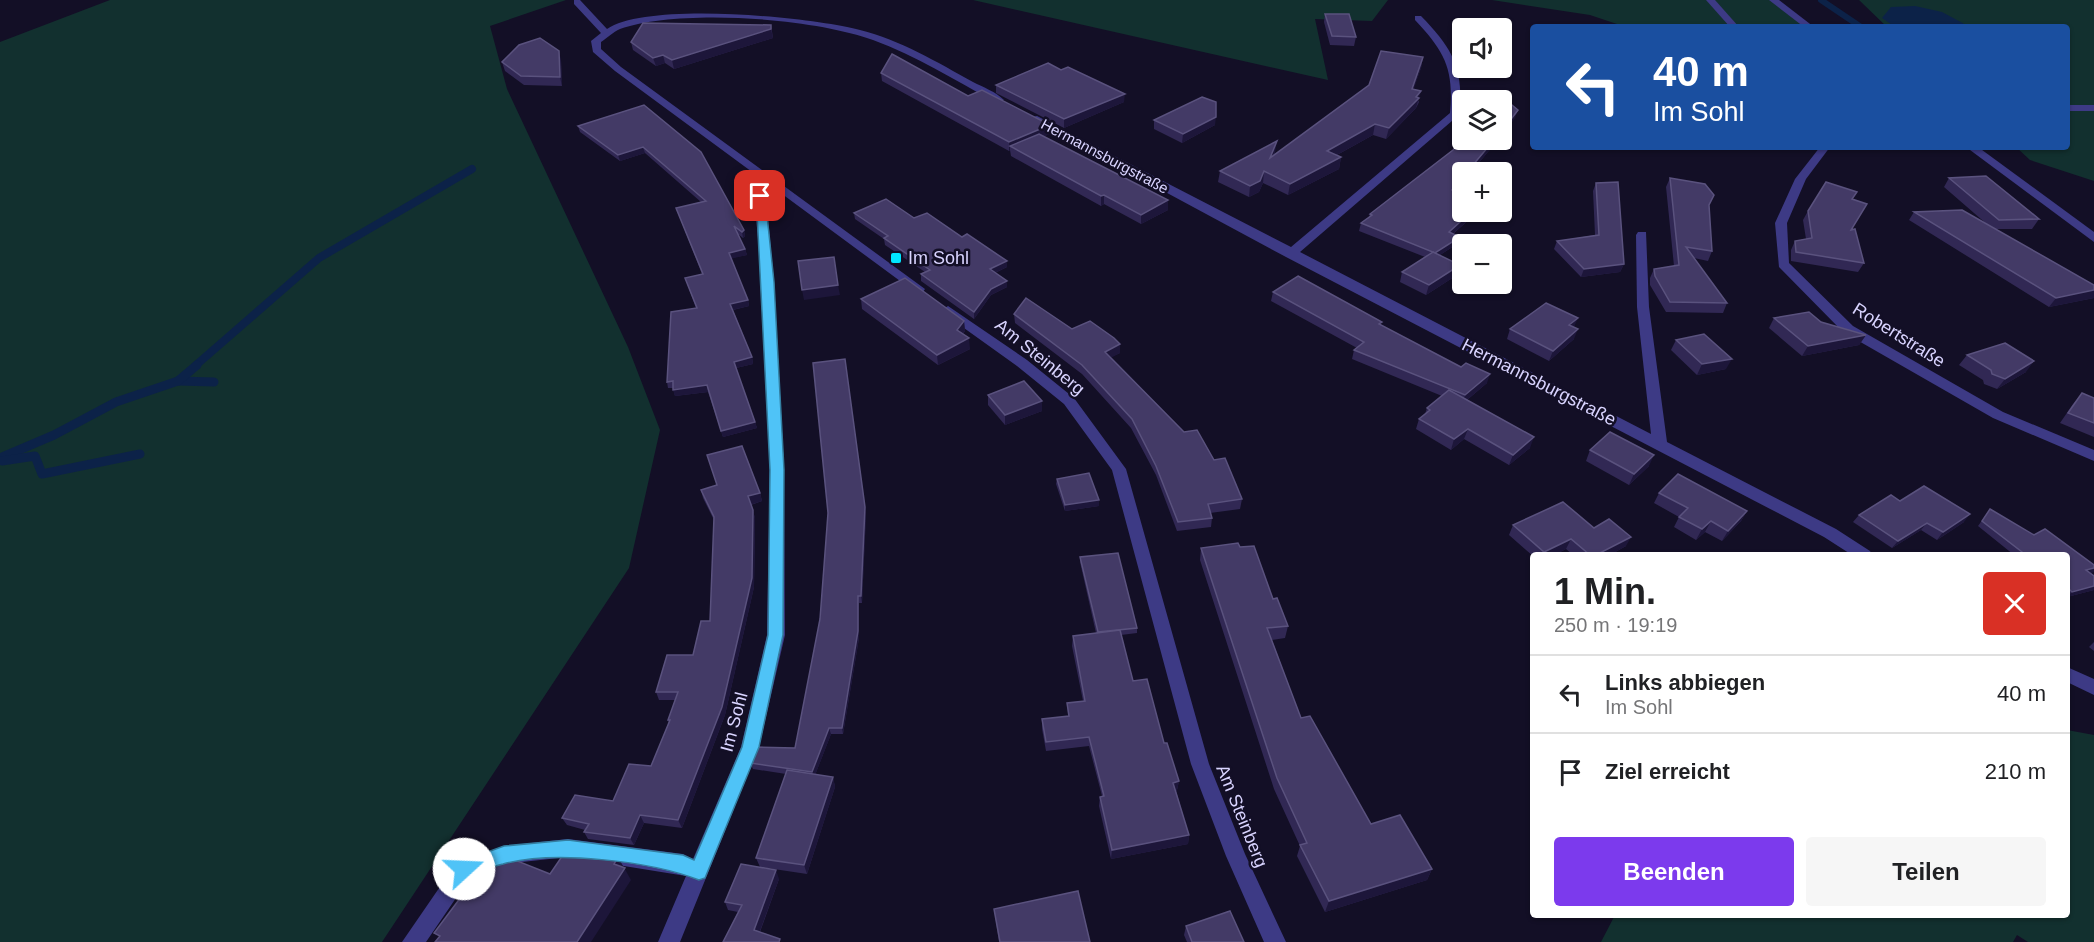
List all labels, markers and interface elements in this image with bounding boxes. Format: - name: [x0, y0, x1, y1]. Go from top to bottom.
- map controls: [1452, 18, 1512, 294]
- button: sound: [1452, 18, 1512, 78]
- icon: left: [1554, 48, 1632, 126]
- text: 40 m: [1653, 48, 1749, 95]
- button: layers: [1452, 90, 1512, 150]
- text: Im Sohl: [1653, 97, 1745, 127]
- street label: Hermannsburgstraße: [1038, 115, 1172, 197]
- button: +: [1452, 162, 1512, 222]
- pin: [734, 170, 785, 221]
- icon: arrive: [743, 179, 776, 212]
- button: −: [1452, 234, 1512, 294]
- place label: Im Sohl: [908, 248, 969, 268]
- marker: Im Sohl: [889, 251, 903, 265]
- street label: Robertstraße: [1849, 299, 1949, 371]
- street label: Am Steinberg: [991, 315, 1089, 399]
- street label: Hermannsburgstraße: [1459, 334, 1619, 430]
- text: 1 Min.: [1554, 571, 1656, 612]
- button: close: [1983, 572, 2046, 635]
- text: 250 m · 19:19: [1554, 614, 1677, 636]
- text: Links abbiegen: [1605, 670, 1765, 695]
- icon: left: [1554, 678, 1587, 711]
- text: 40 m: [1997, 681, 2046, 706]
- street label: Im Sohl: [716, 690, 752, 754]
- text: Im Sohl: [1605, 696, 1673, 718]
- icon: arrive: [1554, 756, 1587, 789]
- text: Ziel erreicht: [1605, 759, 1730, 784]
- text: 210 m: [1985, 759, 2046, 784]
- street label: Am Steinberg: [1212, 762, 1272, 870]
- position arrow: [432, 837, 496, 901]
- button: Beenden: [1554, 837, 1794, 906]
- button: Teilen: [1806, 837, 2046, 906]

